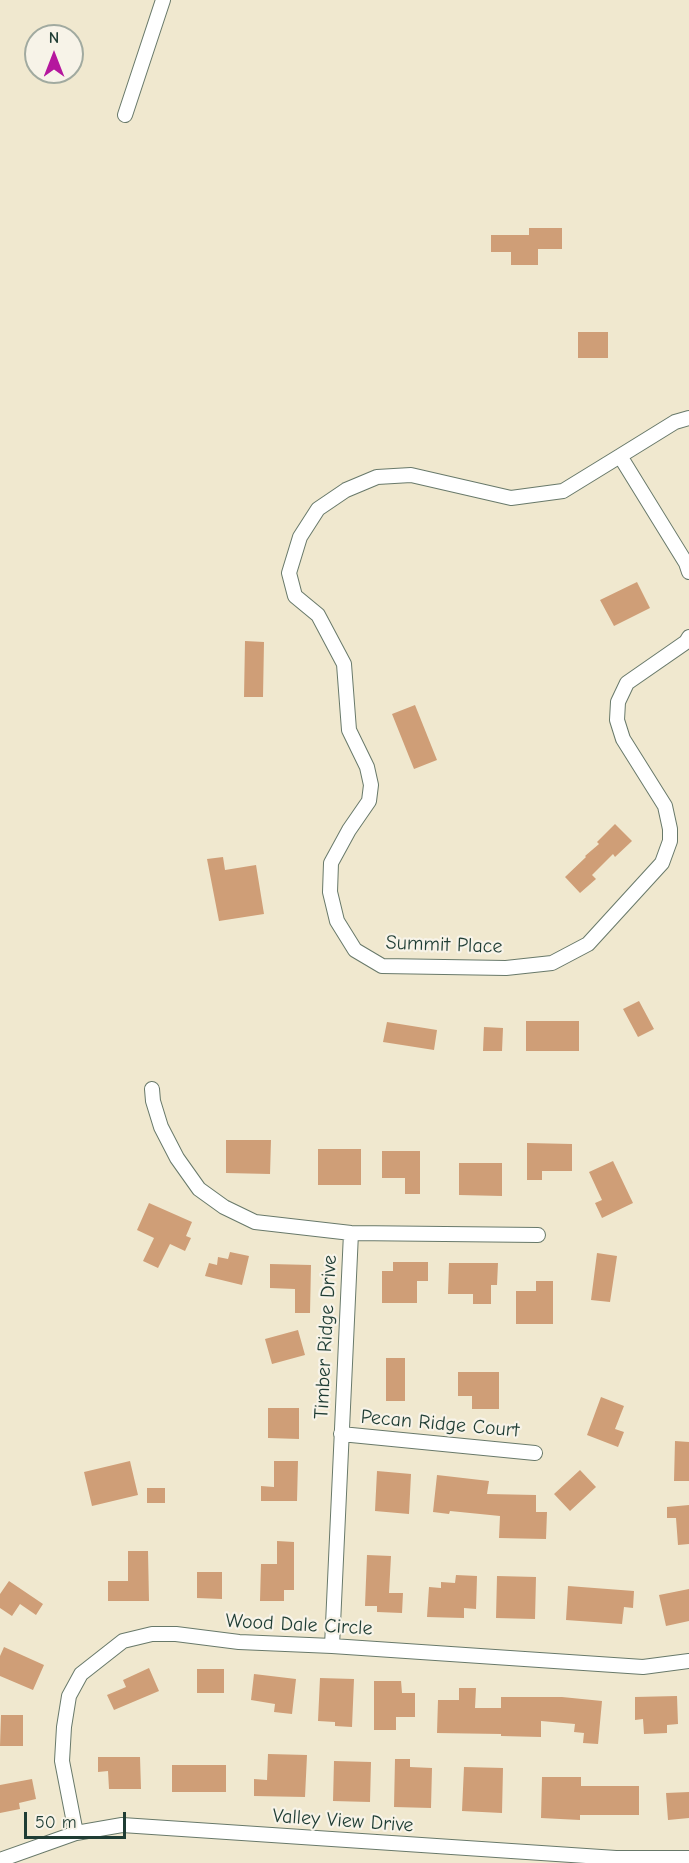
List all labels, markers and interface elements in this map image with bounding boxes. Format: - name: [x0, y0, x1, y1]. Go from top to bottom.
- north arrow: [24, 24, 84, 84]
- text: N: [49, 29, 59, 47]
- street label: Summit Place: [385, 931, 503, 959]
- street label: Timber Ridge Drive: [310, 1254, 342, 1420]
- street label: Pecan Ridge Court: [360, 1405, 520, 1443]
- street label: Wood Dale Circle: [225, 1609, 373, 1641]
- scale bar: [27, 1800, 129, 1838]
- street label: Valley View Drive: [272, 1804, 414, 1838]
- text: 50 m: [35, 1812, 77, 1833]

